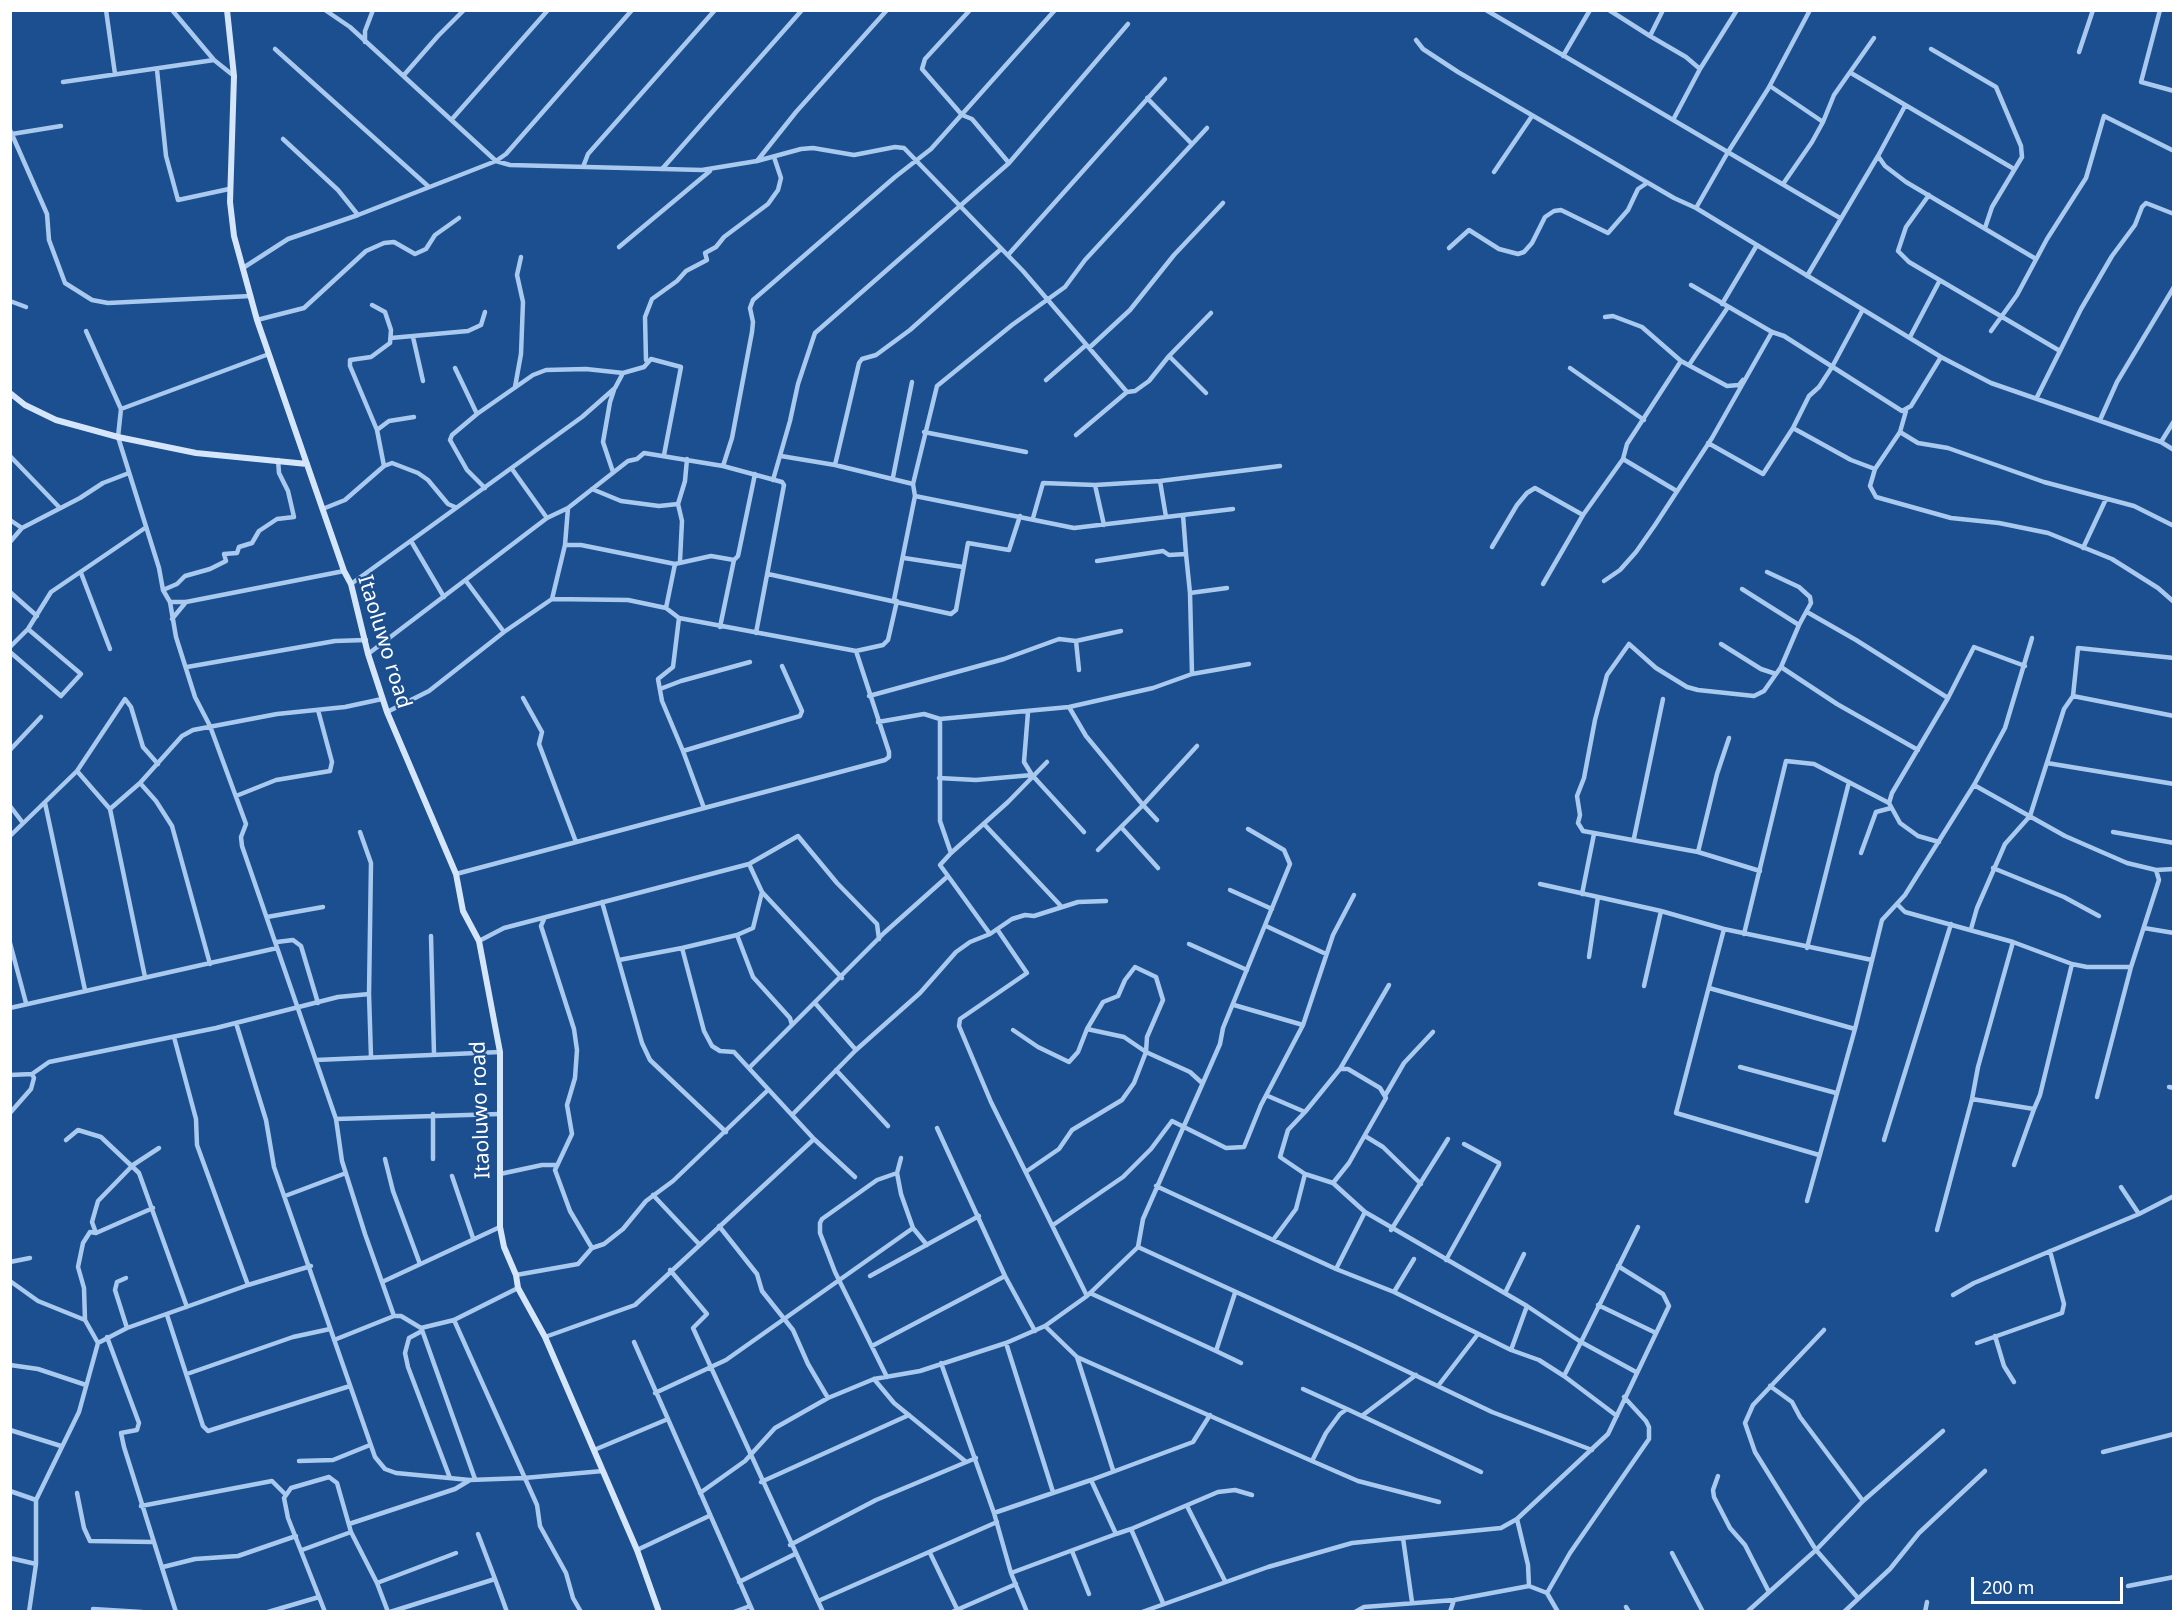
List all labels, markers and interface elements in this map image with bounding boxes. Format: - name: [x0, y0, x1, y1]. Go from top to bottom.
- street label: Itaoluwo road: [352, 572, 416, 712]
- street label: Itaoluwo road: [466, 1041, 496, 1179]
- scale bar: [1974, 1565, 2126, 1603]
- text: 200 m: [1982, 1575, 2034, 1599]

